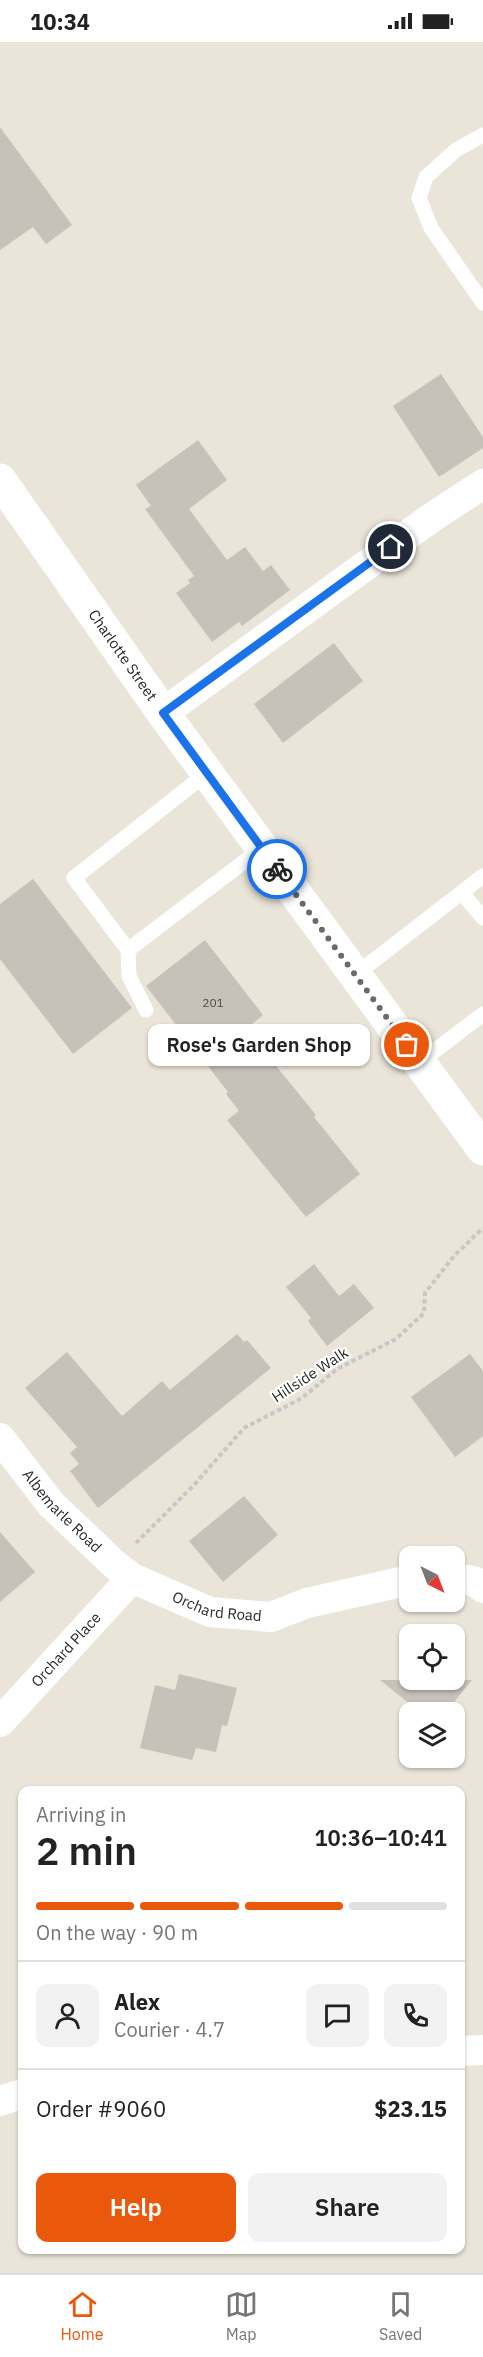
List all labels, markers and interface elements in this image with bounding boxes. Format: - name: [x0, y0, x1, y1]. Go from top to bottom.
- text: 10:34: [30, 7, 90, 36]
- pin: [365, 521, 416, 572]
- icon: home: [374, 530, 407, 563]
- street label: Charlotte Street: [85, 606, 162, 704]
- courier: [247, 839, 307, 899]
- icon: bike: [261, 853, 294, 886]
- house number: 201: [202, 995, 224, 1010]
- pin: [381, 1019, 432, 1070]
- callout: Rose's Garden Shop: [149, 1024, 371, 1066]
- icon: bag: [390, 1028, 423, 1061]
- text: Rose's Garden Shop: [167, 1031, 351, 1058]
- street label: Hillside Walk: [268, 1343, 352, 1406]
- street label: Albemarle Road: [19, 1465, 106, 1556]
- north arrow: [399, 1546, 465, 1612]
- map controls: [399, 1546, 465, 1768]
- street label: Orchard Road: [169, 1587, 263, 1625]
- street label: Orchard Place: [27, 1608, 105, 1691]
- button: locate: [399, 1624, 465, 1690]
- button: layers: [399, 1702, 465, 1768]
- text: Arriving in: [36, 1801, 126, 1828]
- text: 10:36–10:41: [314, 1823, 447, 1852]
- text: 2 min: [36, 1825, 137, 1876]
- text: On the way · 90 m: [36, 1919, 198, 1946]
- button: person: [36, 1984, 99, 2047]
- button: chat: [306, 1984, 369, 2047]
- button: phone: [384, 1984, 447, 2047]
- text: Alex: [114, 1987, 160, 2016]
- text: Courier · 4.7: [114, 2016, 225, 2043]
- text: Order #9060: [36, 2094, 166, 2123]
- text: $23.15: [374, 2094, 447, 2123]
- button: Help: [36, 2173, 236, 2242]
- button: Share: [248, 2173, 447, 2242]
- tab: Home: [61, 2288, 104, 2344]
- tab: Map: [225, 2288, 258, 2344]
- tab: Saved: [379, 2288, 422, 2344]

